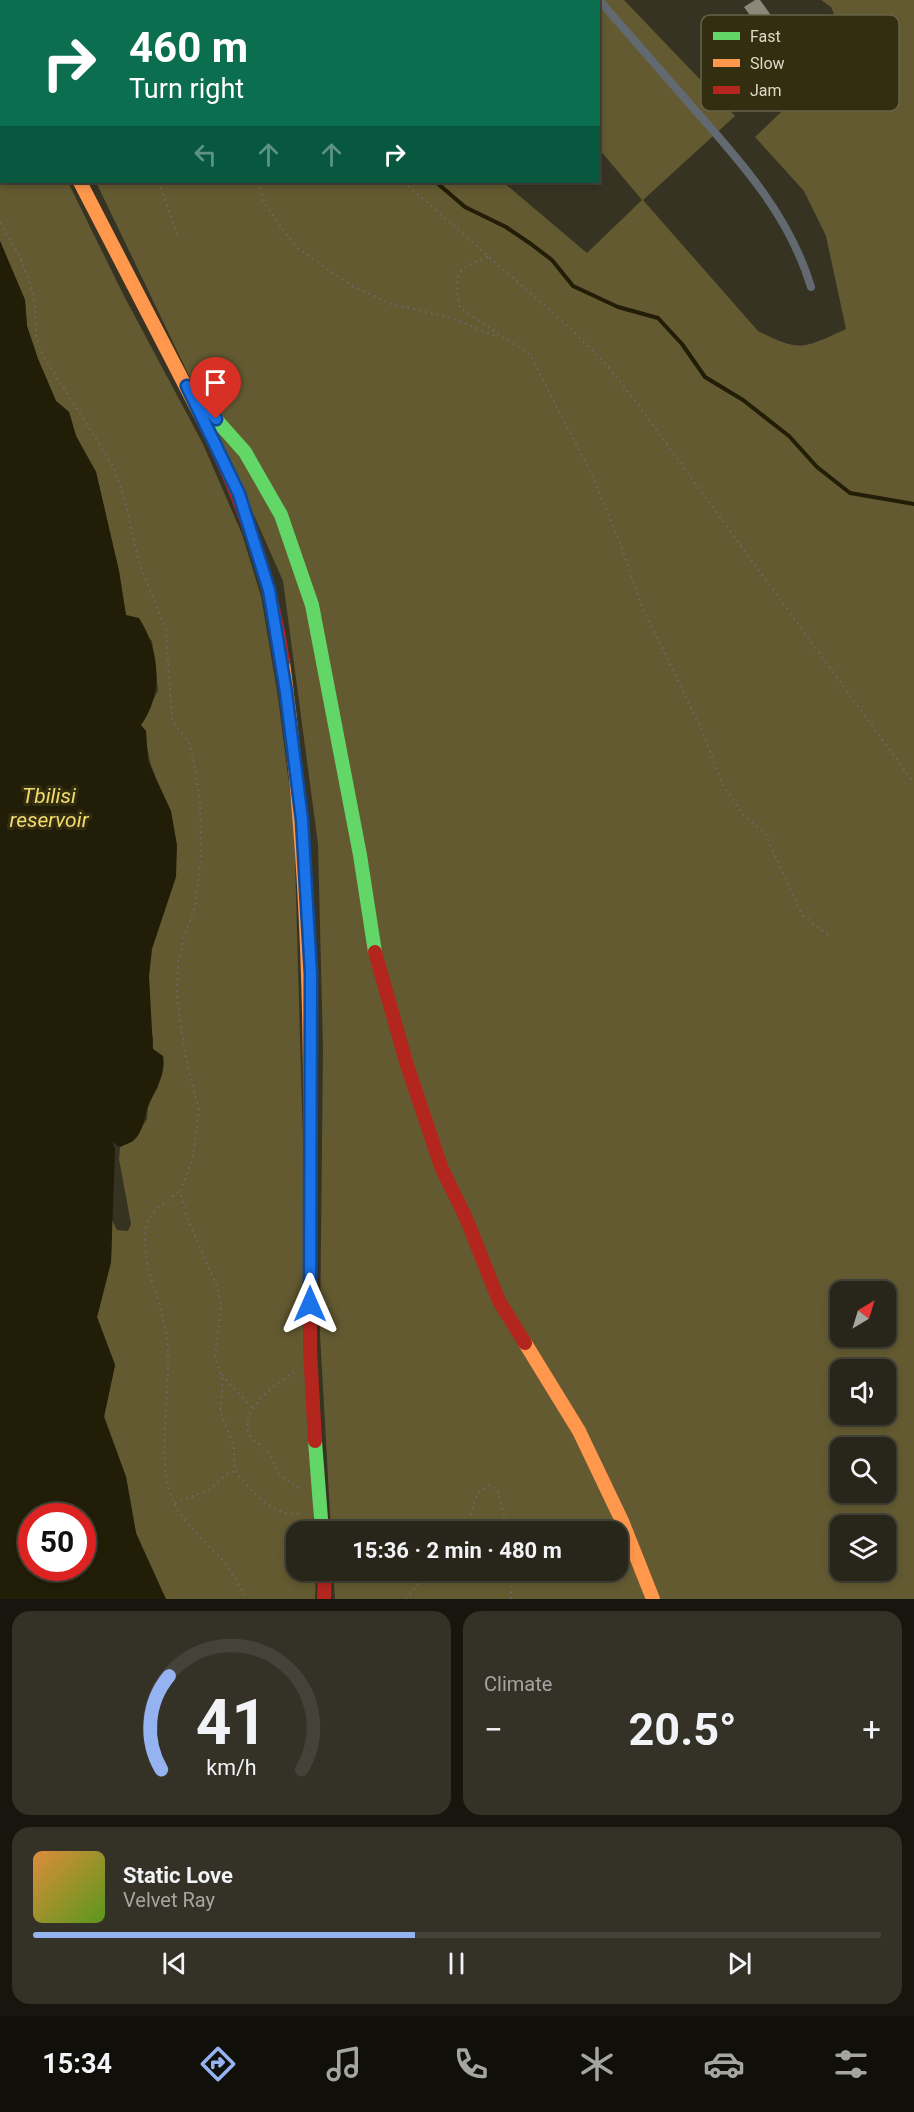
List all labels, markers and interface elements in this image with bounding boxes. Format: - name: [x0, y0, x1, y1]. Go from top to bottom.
- legend: [701, 15, 899, 111]
- text: 460 m: [129, 23, 248, 72]
- icon: right: [30, 24, 108, 102]
- text: Fast: [750, 27, 781, 46]
- text: Slow: [750, 54, 785, 73]
- text: Turn right: [129, 73, 244, 105]
- text: Jam: [750, 81, 782, 100]
- icon: left: [189, 138, 222, 171]
- icon: ahead: [252, 138, 285, 171]
- icon: ahead: [315, 138, 348, 171]
- icon: right: [378, 138, 411, 171]
- pin: [190, 357, 241, 419]
- icon: arrive: [199, 366, 232, 399]
- water label: Tbilisi reservoir: [9, 784, 90, 832]
- position arrow: [278, 1272, 342, 1336]
- north arrow: [830, 1281, 896, 1347]
- map controls: [830, 1281, 896, 1581]
- button: sound: [830, 1359, 896, 1425]
- button: search: [830, 1437, 896, 1503]
- speed limit sign: 50: [18, 1503, 96, 1581]
- button: layers: [830, 1515, 896, 1581]
- text: 15:36 · 2 min · 480 m: [352, 1538, 562, 1563]
- text: Climate: [484, 1672, 552, 1696]
- text: 41: [196, 1686, 267, 1759]
- text: 20.5°: [629, 1703, 737, 1756]
- text: −: [484, 1710, 503, 1749]
- text: +: [862, 1710, 881, 1749]
- text: km/h: [206, 1755, 257, 1780]
- text: Static Love: [123, 1863, 233, 1888]
- text: Velvet Ray: [123, 1888, 215, 1912]
- icon: previous: [158, 1947, 191, 1980]
- icon: pause: [440, 1947, 473, 1980]
- icon: next: [723, 1947, 756, 1980]
- icon: directions: [197, 2043, 239, 2085]
- icon: music: [323, 2043, 365, 2085]
- icon: phone: [450, 2043, 492, 2085]
- icon: climate: [576, 2043, 618, 2085]
- icon: car: [703, 2043, 745, 2085]
- icon: filters: [830, 2043, 872, 2085]
- text: 15:34: [42, 2048, 112, 2080]

